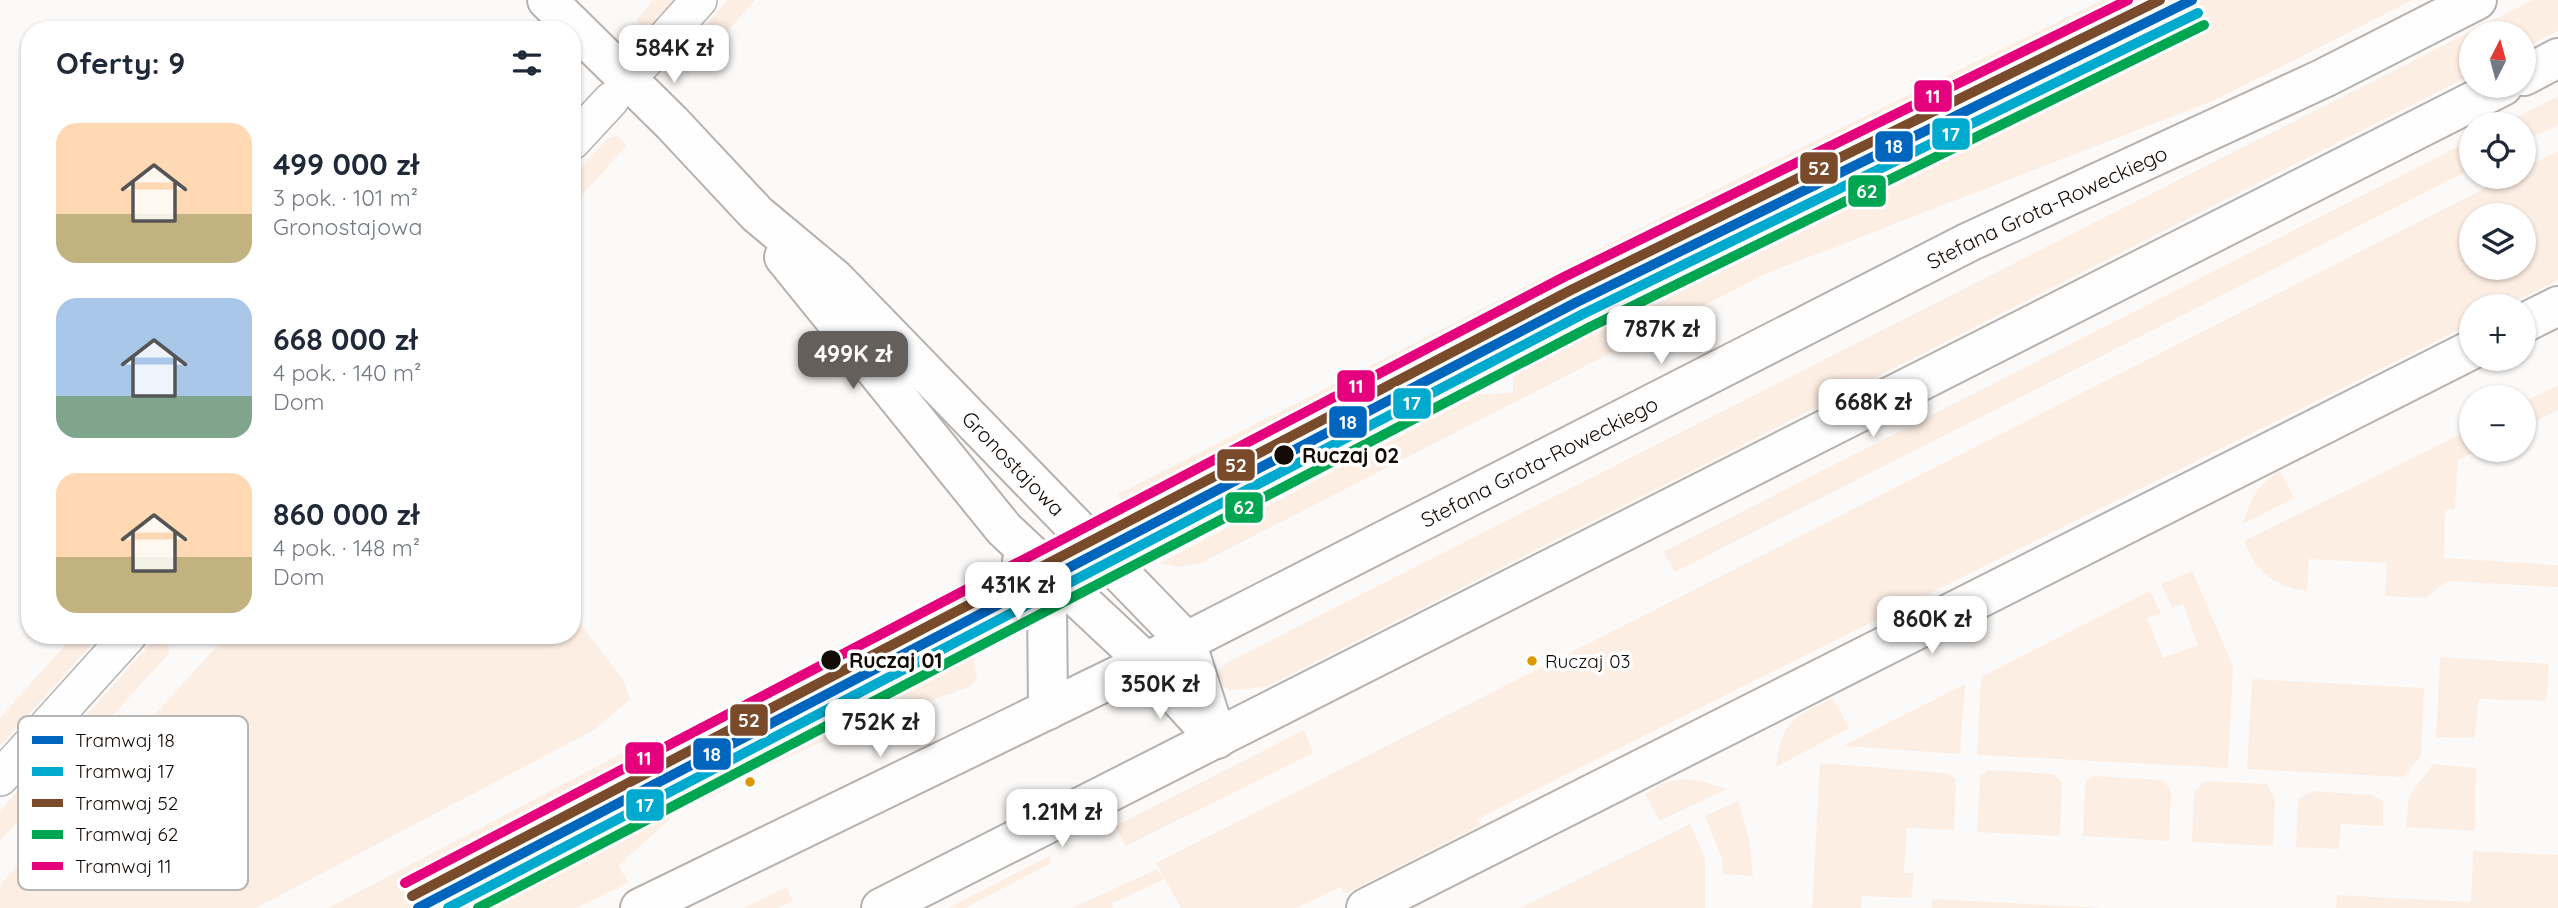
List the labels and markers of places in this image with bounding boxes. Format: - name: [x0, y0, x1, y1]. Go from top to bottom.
- pin: 584K zł: [609, 25, 739, 85]
- pin: 787K zł: [1596, 306, 1726, 366]
- pin: 499K zł: [788, 332, 918, 391]
- pin: 668K zł: [1808, 380, 1938, 439]
- place label: Ruczaj 02: [1302, 442, 1399, 468]
- marker: Ruczaj 02: [1272, 443, 1296, 467]
- pin: 431K zł: [953, 562, 1083, 622]
- pin: 860K zł: [1867, 596, 1997, 656]
- place label: Ruczaj 01: [849, 647, 943, 673]
- marker: Ruczaj 01: [819, 648, 843, 672]
- place label: Ruczaj 03: [1545, 649, 1630, 673]
- marker: Ruczaj 03: [1525, 654, 1539, 668]
- pin: 350K zł: [1095, 662, 1225, 721]
- pin: 752K zł: [815, 700, 945, 759]
- unlabelled marker: [743, 775, 757, 789]
- pin: 1.21M zł: [990, 790, 1134, 849]

